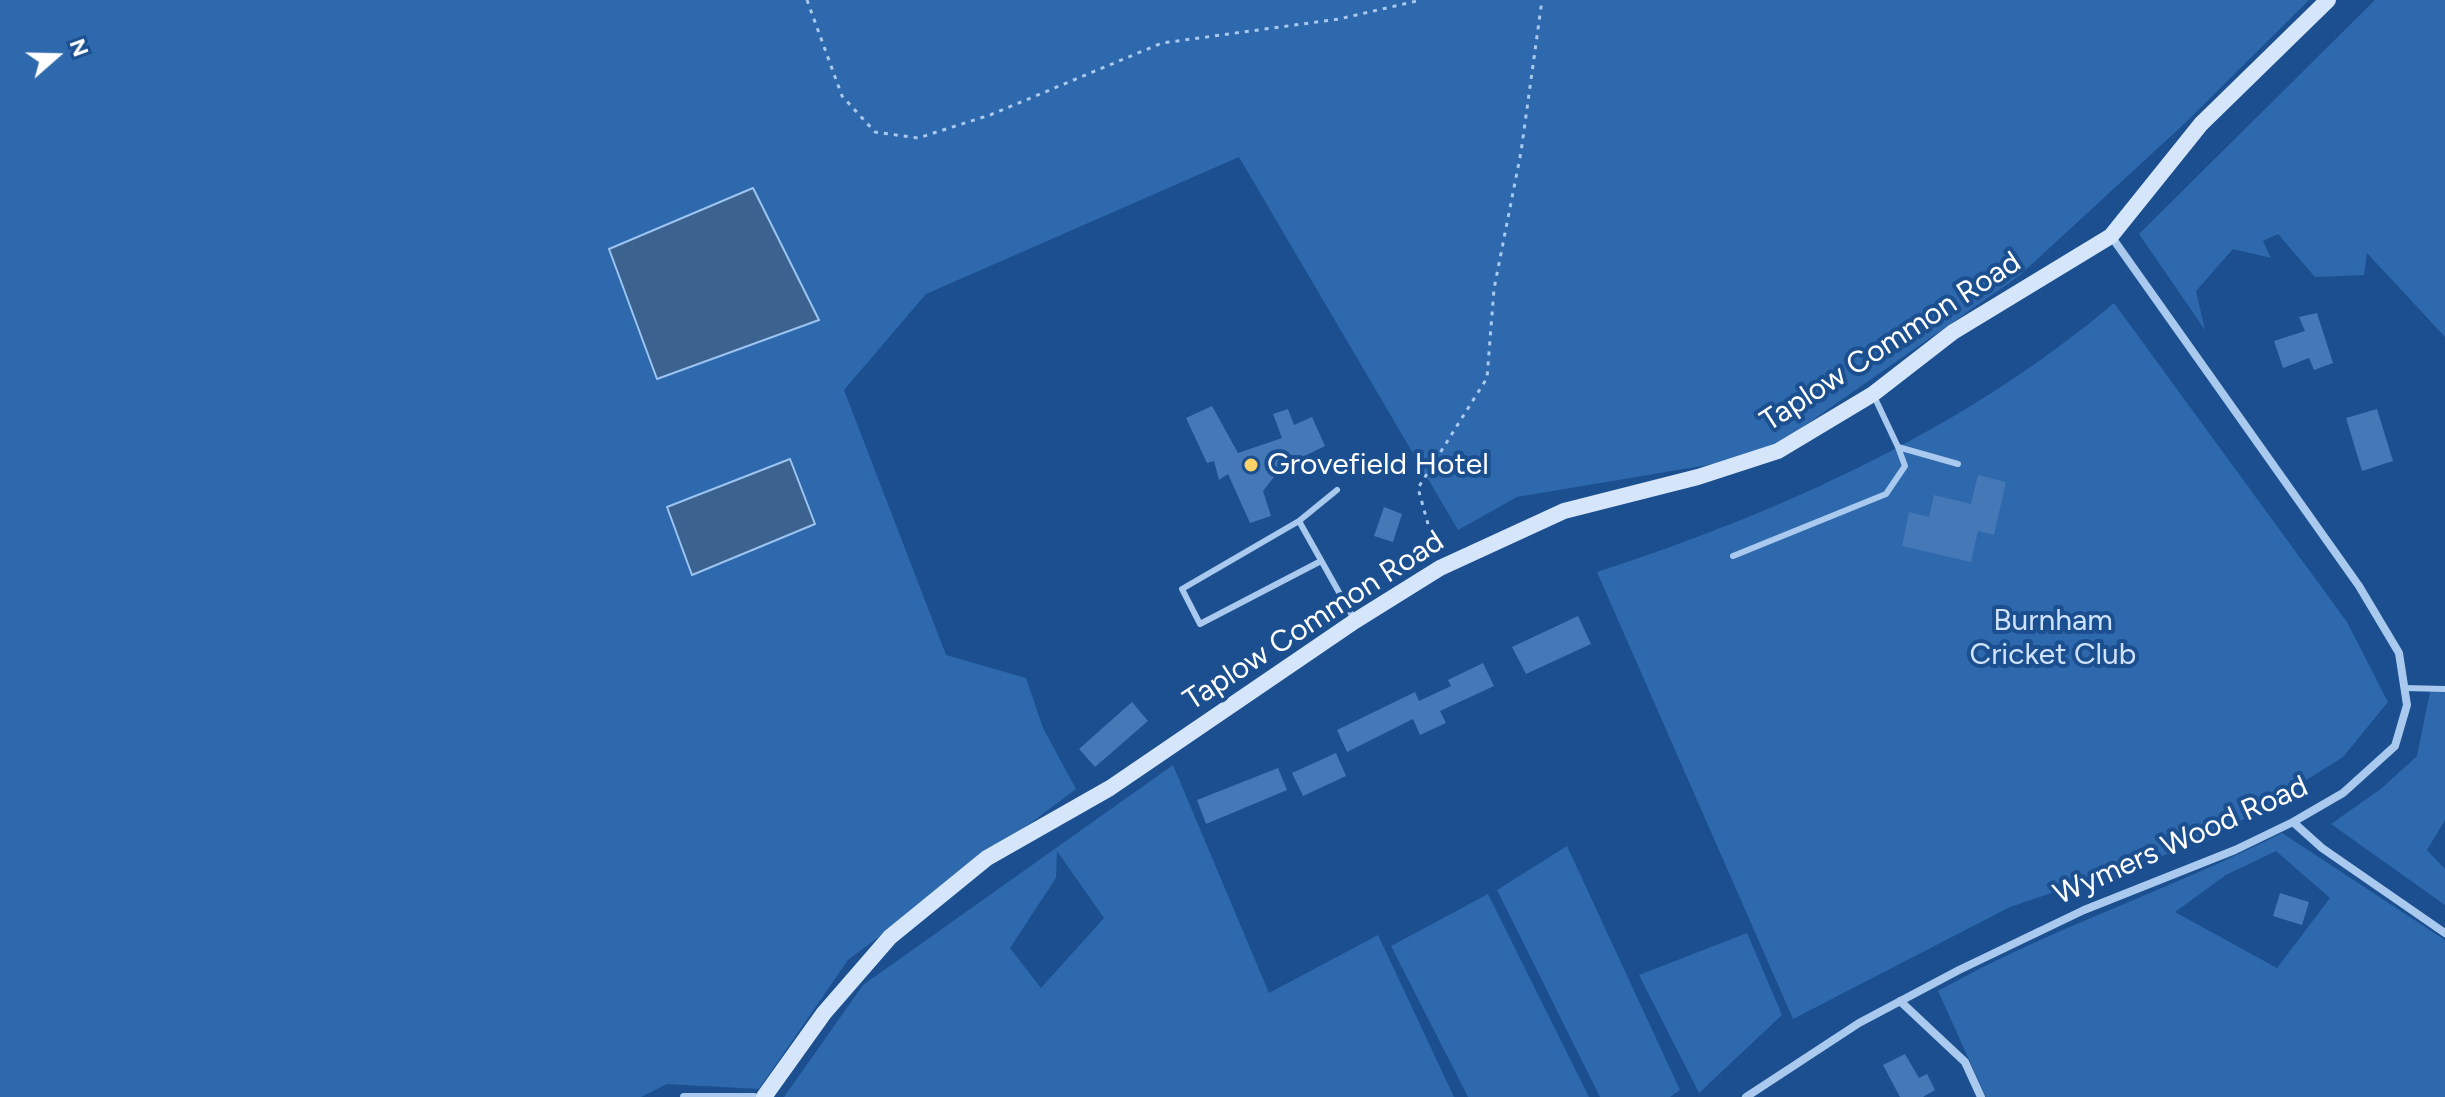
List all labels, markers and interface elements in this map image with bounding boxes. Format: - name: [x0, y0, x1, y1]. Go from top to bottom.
- north arrow: [16, 16, 96, 96]
- text: N: [63, 35, 95, 60]
- street label: Taplow Common Road: [1754, 244, 2028, 440]
- place label: Grovefield Hotel: [1267, 447, 1489, 483]
- marker: Grovefield Hotel: [1242, 456, 1260, 474]
- street label: Taplow Common Road: [1177, 523, 1451, 719]
- park label: Burnham Cricket Club: [1970, 603, 2136, 674]
- street label: Wymers Wood Road: [2048, 769, 2314, 913]

